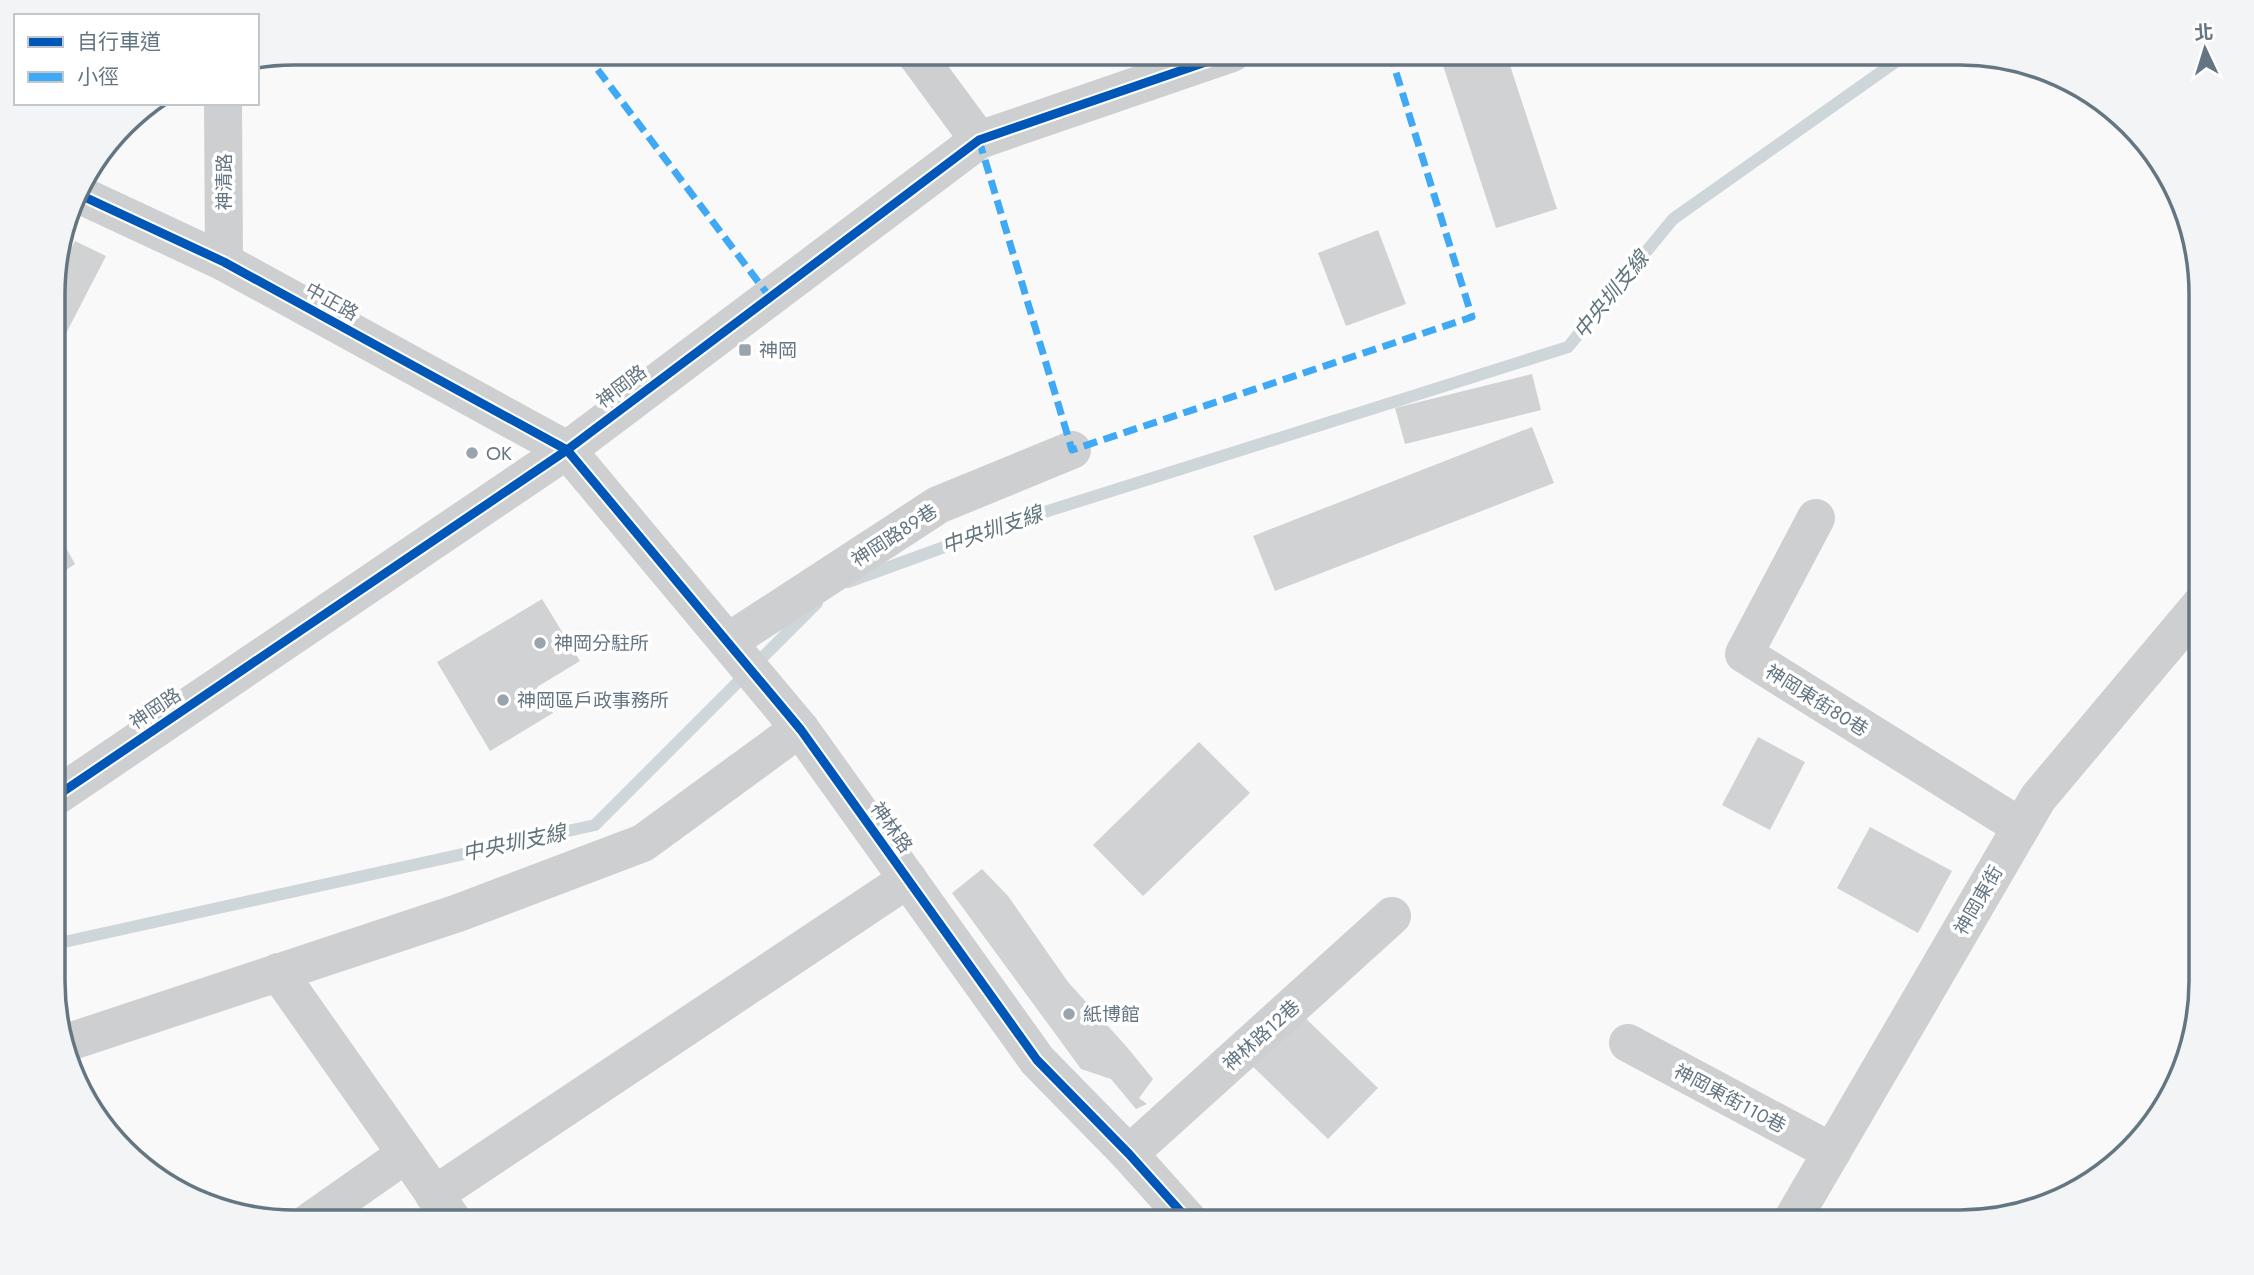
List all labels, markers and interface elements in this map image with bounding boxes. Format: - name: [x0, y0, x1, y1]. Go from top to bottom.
- legend: [14, 14, 259, 105]
- north arrow: [2170, 14, 2240, 84]
- text: 北: [2193, 18, 2214, 47]
- text: 自行車道: [77, 27, 161, 57]
- text: 小徑: [77, 62, 119, 92]
- street label: 神清路: [211, 153, 238, 211]
- water label: 中央圳支線: [1566, 243, 1657, 345]
- street label: 中正路: [300, 276, 363, 327]
- place label: 神岡: [759, 337, 797, 364]
- marker: 神岡: [737, 342, 753, 358]
- street label: 神岡路: [590, 358, 652, 414]
- place label: OK: [486, 440, 512, 467]
- marker: OK: [464, 445, 480, 461]
- street label: 神岡路89巷: [846, 498, 942, 573]
- water label: 中央圳支線: [937, 498, 1048, 561]
- place label: 神岡分駐所: [554, 630, 649, 657]
- marker: 神岡分駐所: [532, 635, 548, 651]
- street label: 神岡東街80巷: [1760, 658, 1873, 743]
- street label: 神岡路: [124, 681, 186, 736]
- place label: 神岡區戶政事務所: [517, 687, 669, 714]
- marker: 神岡區戶政事務所: [495, 692, 511, 708]
- street label: 神林路: [864, 796, 919, 858]
- water label: 中央圳支線: [460, 817, 570, 869]
- street label: 神岡東街: [1948, 861, 2009, 940]
- street label: 神林路12巷: [1217, 993, 1306, 1077]
- place label: 紙博館: [1083, 1001, 1140, 1028]
- marker: 紙博館: [1061, 1006, 1077, 1022]
- street label: 神岡東街110巷: [1669, 1058, 1791, 1139]

